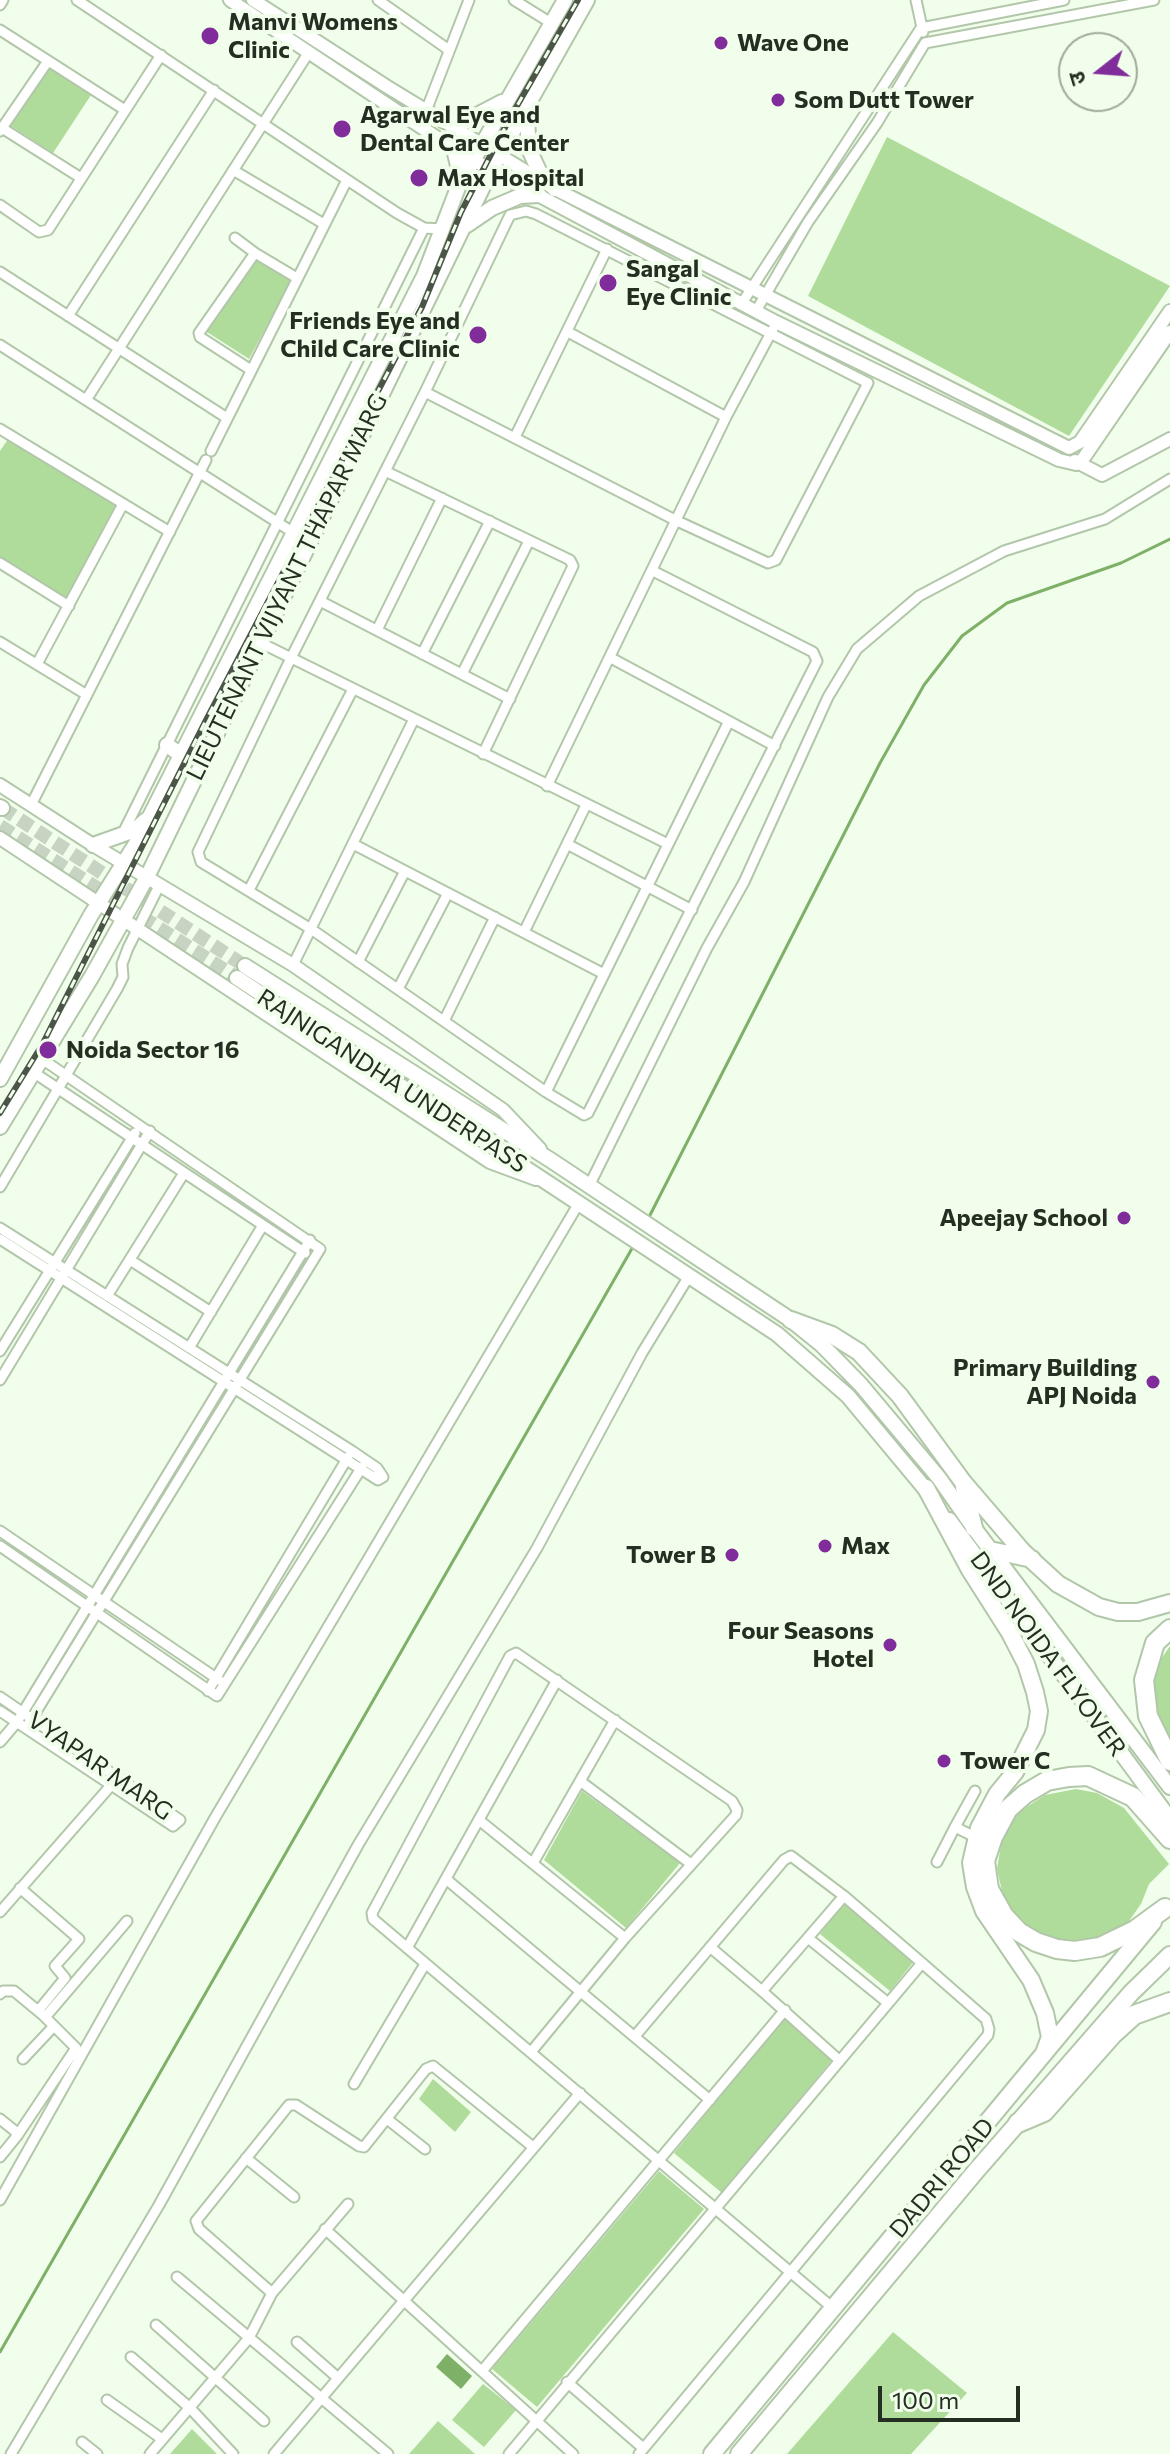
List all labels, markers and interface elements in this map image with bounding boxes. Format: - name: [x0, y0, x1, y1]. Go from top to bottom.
- place label: Manvi Womens Clinic: [228, 8, 398, 64]
- marker: Manvi Womens Clinic: [199, 25, 221, 47]
- place label: Wave One: [737, 29, 849, 57]
- north arrow: [1058, 32, 1138, 112]
- marker: Wave One: [712, 34, 730, 52]
- text: उ: [1062, 68, 1091, 89]
- place label: Som Dutt Tower: [794, 86, 974, 114]
- marker: Som Dutt Tower: [769, 91, 787, 109]
- place label: Agarwal Eye and Dental Care Center: [360, 101, 569, 157]
- marker: Agarwal Eye and Dental Care Center: [331, 118, 353, 140]
- place label: Max Hospital: [437, 164, 584, 192]
- marker: Max Hospital: [408, 167, 430, 189]
- place label: Sangal Eye Clinic: [626, 255, 731, 311]
- marker: Sangal Eye Clinic: [597, 272, 619, 294]
- place label: Friends Eye and Child Care Clinic: [280, 307, 460, 363]
- marker: Friends Eye and Child Care Clinic: [467, 324, 489, 346]
- street label: LIEUTENANT VIJYANT THAPAR MARG: [181, 389, 393, 785]
- street label: RAJNIGANDHA UNDERPASS: [252, 983, 532, 1179]
- place label: Noida Sector 16: [66, 1036, 240, 1064]
- marker: Noida Sector 16: [37, 1039, 59, 1061]
- place label: Apeejay School: [939, 1204, 1108, 1232]
- marker: Apeejay School: [1115, 1209, 1133, 1227]
- place label: Primary Building APJ Noida: [953, 1354, 1137, 1410]
- marker: Primary Building APJ Noida: [1144, 1373, 1162, 1391]
- place label: Max: [841, 1532, 890, 1560]
- marker: Max: [816, 1537, 834, 1555]
- place label: Tower B: [626, 1541, 716, 1569]
- marker: Tower B: [723, 1546, 741, 1564]
- street label: DND NOIDA FLYOVER: [964, 1546, 1132, 1762]
- place label: Four Seasons Hotel: [728, 1617, 874, 1673]
- marker: Four Seasons Hotel: [881, 1636, 899, 1654]
- street label: VYAPAR MARG: [22, 1705, 178, 1827]
- place label: Tower C: [960, 1747, 1050, 1775]
- marker: Tower C: [935, 1752, 953, 1770]
- street label: DADRI ROAD: [884, 2112, 1000, 2244]
- scale bar: [882, 2370, 1024, 2420]
- text: 100 m: [892, 2385, 959, 2414]

